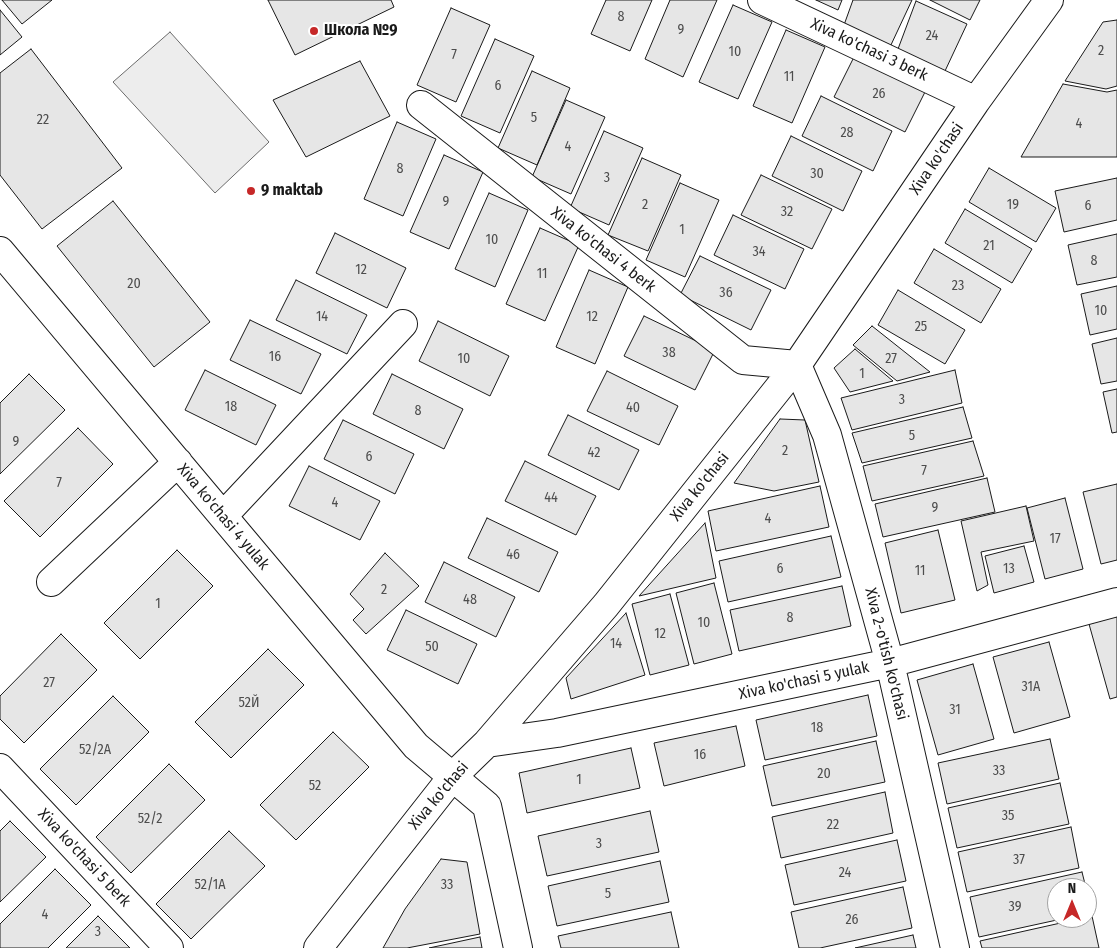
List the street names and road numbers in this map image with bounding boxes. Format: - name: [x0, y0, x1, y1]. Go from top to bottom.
- street label: Xiva ko'chasi 3 berk: [807, 14, 931, 86]
- street label: Xiva ko'chasi: [906, 119, 968, 199]
- street label: Xiva ko'chasi 4 berk: [547, 203, 659, 297]
- street label: Xiva ko'chasi: [666, 449, 734, 525]
- street label: Xiva ko'chasi 4 yulak: [173, 460, 273, 574]
- street label: Xiva 2-o'tish ko'chasi: [860, 586, 912, 722]
- street label: Xiva ko'chasi 5 yulak: [737, 658, 871, 704]
- street label: Xiva ko'chasi: [405, 758, 473, 834]
- street label: Xiva ko'chasi 5 berk: [34, 805, 134, 911]

